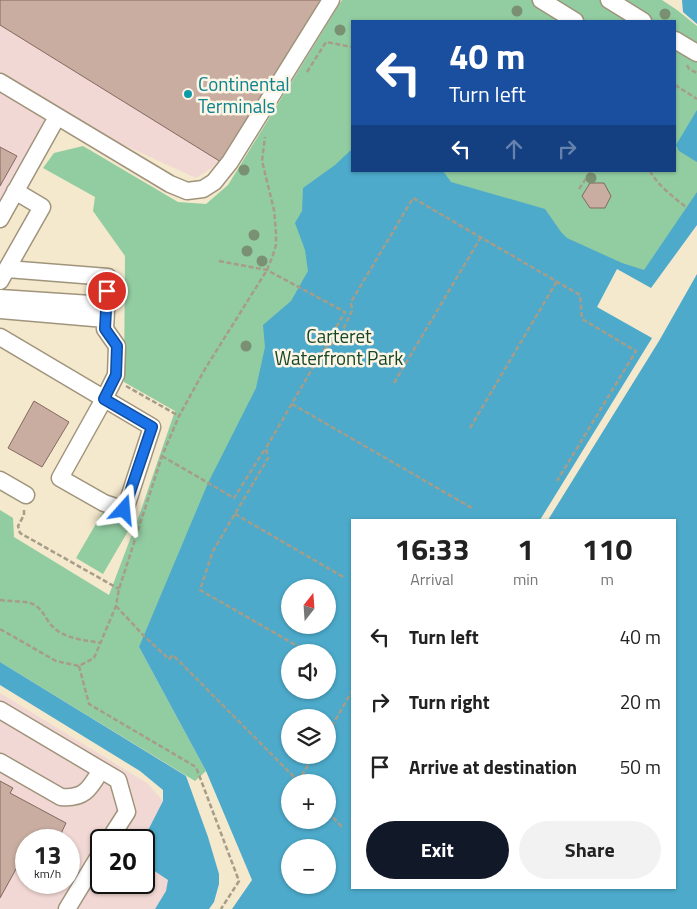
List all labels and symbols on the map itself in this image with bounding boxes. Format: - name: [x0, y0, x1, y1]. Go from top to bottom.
- place label: Continental Terminals: [198, 69, 290, 120]
- marker: Continental Terminals: [182, 88, 194, 100]
- pin: [86, 270, 128, 312]
- park label: Carteret Waterfront Park: [275, 321, 403, 372]
- position arrow: [97, 483, 149, 535]
- north arrow: [281, 579, 336, 634]
- speed limit sign: 20: [90, 829, 155, 894]

